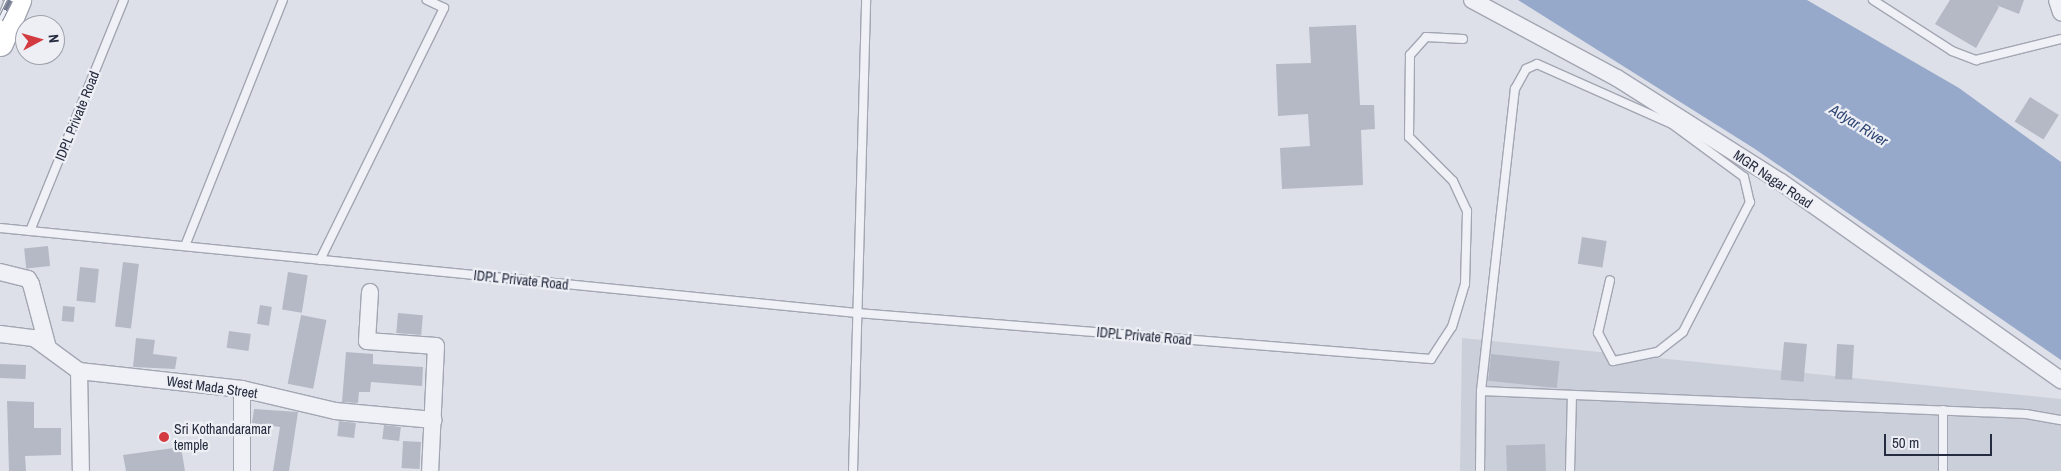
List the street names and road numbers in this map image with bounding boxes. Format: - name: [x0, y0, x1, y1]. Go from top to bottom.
- street label: IDPL Private Road: [51, 68, 103, 164]
- street label: MGR Nagar Road: [1730, 146, 1816, 212]
- street label: IDPL Private Road: [473, 267, 569, 293]
- street label: IDPL Private Road: [1096, 323, 1192, 349]
- street label: West Mada Street: [165, 372, 259, 402]

